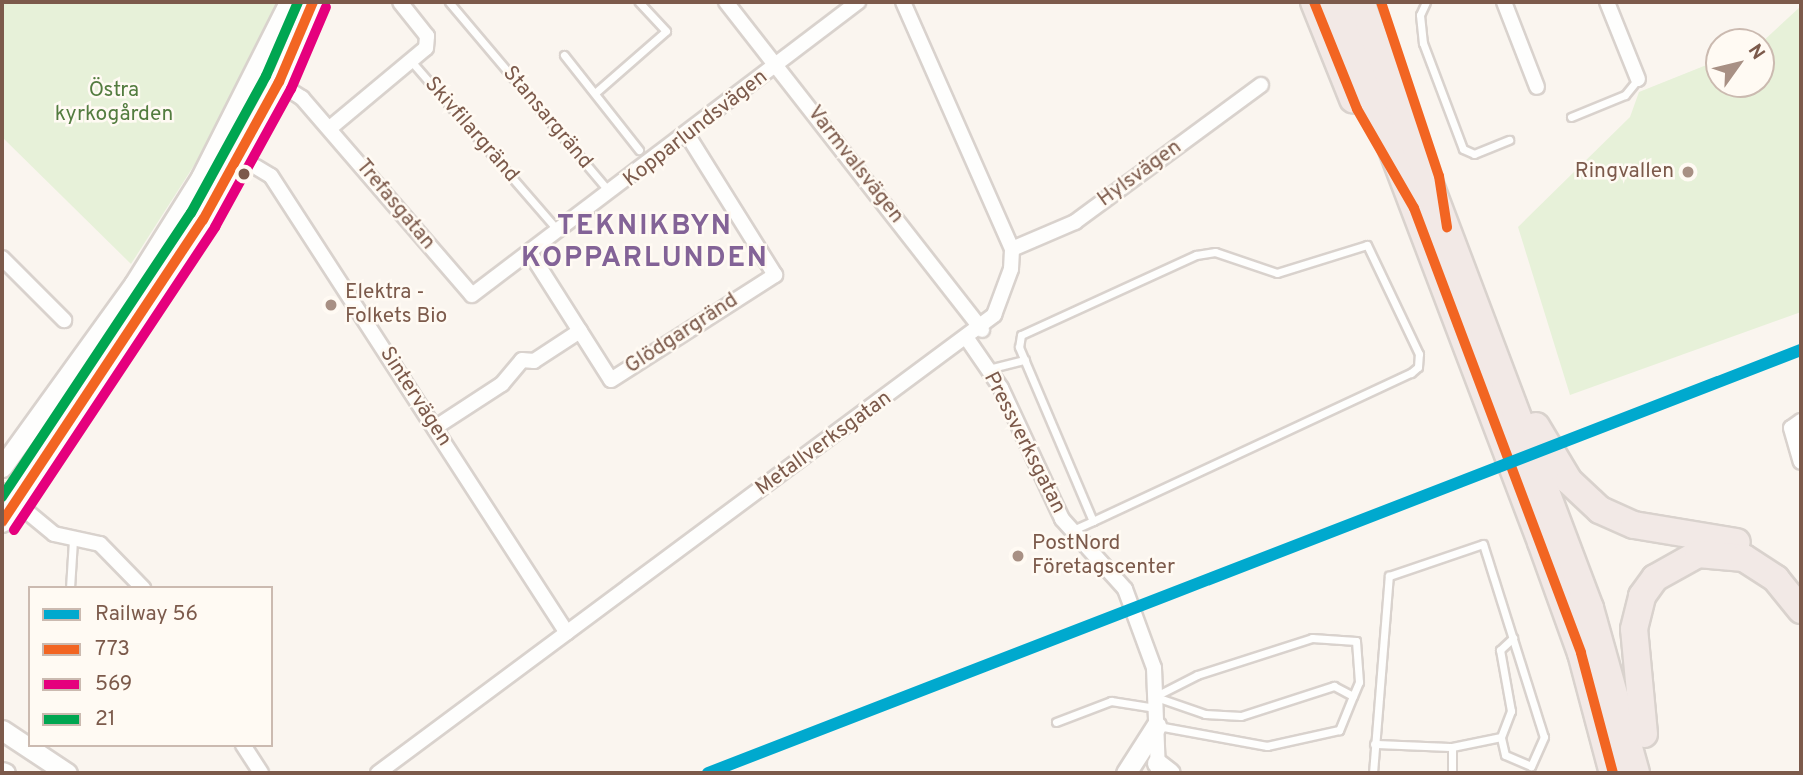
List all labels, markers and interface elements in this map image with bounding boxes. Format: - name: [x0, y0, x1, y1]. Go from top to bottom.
- north arrow: [1705, 28, 1775, 98]
- text: N: [1742, 40, 1770, 65]
- street label: Stansargränd: [497, 61, 597, 175]
- street label: Kopparlundsvägen: [619, 65, 773, 193]
- street label: Skivfilargränd: [418, 72, 524, 188]
- park label: Östra kyrkogården: [55, 78, 173, 128]
- street label: Varmvalsvägen: [801, 101, 909, 229]
- street label: Hylsvägen: [1093, 135, 1187, 213]
- street label: Trefasgatan: [350, 155, 440, 255]
- place label: Ringvallen: [1575, 159, 1674, 185]
- marker: Ringvallen: [1680, 164, 1696, 180]
- unlabelled marker: [237, 167, 251, 181]
- district label: TEKNIKBYN KOPPARLUNDEN: [523, 210, 767, 276]
- place label: Elektra - Folkets Bio: [345, 280, 447, 330]
- street label: Glödgargränd: [621, 288, 743, 380]
- marker: Elektra - Folkets Bio: [323, 297, 339, 313]
- street label: Sintervägen: [374, 343, 456, 451]
- street label: Pressverksgatan: [977, 368, 1071, 518]
- street label: Metallverksgatan: [751, 386, 897, 502]
- place label: PostNord Företagscenter: [1032, 531, 1175, 581]
- marker: PostNord Företagscenter: [1010, 548, 1026, 564]
- legend: [28, 586, 273, 747]
- text: Railway 56: [95, 601, 198, 628]
- text: 773: [95, 636, 130, 663]
- text: 569: [95, 671, 132, 698]
- text: 21: [95, 706, 116, 733]

